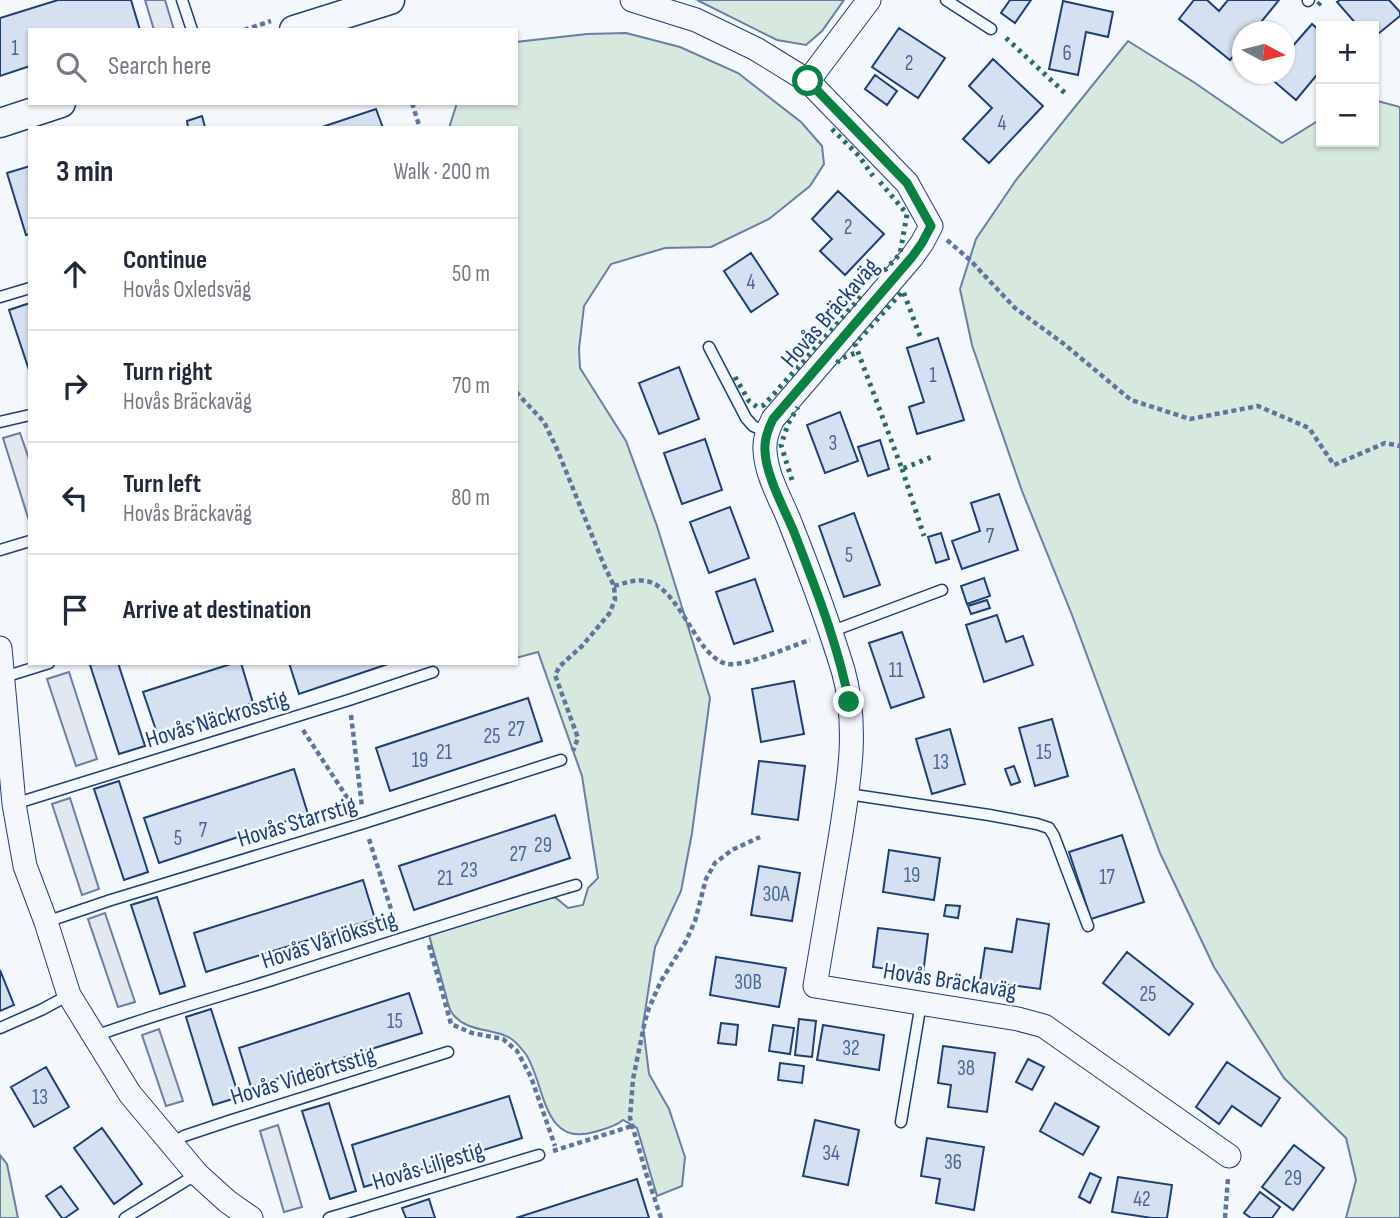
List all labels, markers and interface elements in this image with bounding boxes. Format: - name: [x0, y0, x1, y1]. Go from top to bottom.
- north arrow: [1232, 21, 1295, 84]
- map controls: [1316, 21, 1379, 147]
- button: +: [1316, 21, 1379, 84]
- search box: [28, 28, 518, 105]
- house number: 1: [11, 36, 19, 61]
- house number: 6: [1062, 41, 1072, 66]
- icon: search: [52, 48, 90, 86]
- text: Search here: [108, 51, 211, 82]
- house number: 2: [905, 51, 913, 76]
- route start: [792, 65, 823, 96]
- button: −: [1316, 84, 1379, 147]
- house number: 4: [998, 111, 1007, 136]
- text: 3 min: [56, 154, 113, 190]
- text: Walk · 200 m: [393, 158, 490, 186]
- house number: 2: [844, 215, 852, 240]
- text: Continue: [123, 245, 207, 276]
- street label: Hovås Bräckaväg: [775, 253, 885, 373]
- icon: ahead: [56, 255, 94, 293]
- text: 50 m: [452, 260, 490, 288]
- house number: 4: [747, 270, 756, 295]
- text: Hovås Oxledsväg: [123, 276, 251, 304]
- text: Turn right: [123, 357, 212, 388]
- house number: 1: [929, 363, 937, 388]
- icon: right: [56, 367, 94, 405]
- text: 70 m: [452, 372, 490, 400]
- text: Hovås Bräckaväg: [123, 388, 252, 416]
- house number: 3: [829, 431, 837, 456]
- text: Turn left: [123, 469, 201, 500]
- icon: left: [56, 479, 94, 517]
- text: 80 m: [451, 484, 490, 512]
- text: Hovås Bräckaväg: [123, 500, 252, 528]
- house number: 7: [986, 524, 995, 549]
- house number: 5: [845, 543, 853, 568]
- icon: arrive: [56, 591, 94, 629]
- text: Arrive at destination: [123, 595, 311, 626]
- house number: 11: [889, 658, 904, 683]
- street label: Hovås Näckrosstig: [142, 684, 292, 754]
- route end: [833, 686, 864, 717]
- house number: 27: [507, 717, 525, 742]
- house number: 25: [483, 724, 501, 749]
- house number: 21: [436, 740, 453, 765]
- house number: 15: [1036, 740, 1052, 765]
- house number: 19: [412, 748, 428, 773]
- house number: 13: [933, 750, 949, 775]
- street label: Hovås Starrstig: [234, 790, 360, 854]
- house number: 7: [199, 818, 208, 843]
- house number: 5: [174, 826, 182, 851]
- house number: 29: [534, 833, 552, 858]
- house number: 27: [509, 842, 527, 867]
- house number: 23: [460, 858, 478, 883]
- house number: 19: [904, 863, 920, 888]
- house number: 17: [1099, 865, 1115, 890]
- house number: 21: [437, 866, 454, 891]
- house number: 30A: [763, 882, 790, 907]
- street label: Hovås Vårlöksstig: [258, 905, 400, 975]
- street label: Hovås Bräckaväg: [881, 956, 1019, 1006]
- house number: 30B: [734, 970, 762, 995]
- house number: 25: [1139, 982, 1157, 1007]
- house number: 15: [387, 1009, 403, 1034]
- house number: 32: [842, 1036, 860, 1061]
- street label: Hovås Videörtsstig: [227, 1040, 379, 1112]
- house number: 38: [957, 1056, 975, 1081]
- house number: 13: [32, 1085, 48, 1110]
- street label: Hovås Liljestig: [369, 1135, 487, 1197]
- house number: 34: [822, 1141, 840, 1166]
- house number: 36: [944, 1150, 962, 1175]
- house number: 29: [1284, 1166, 1302, 1191]
- house number: 42: [1133, 1187, 1151, 1212]

